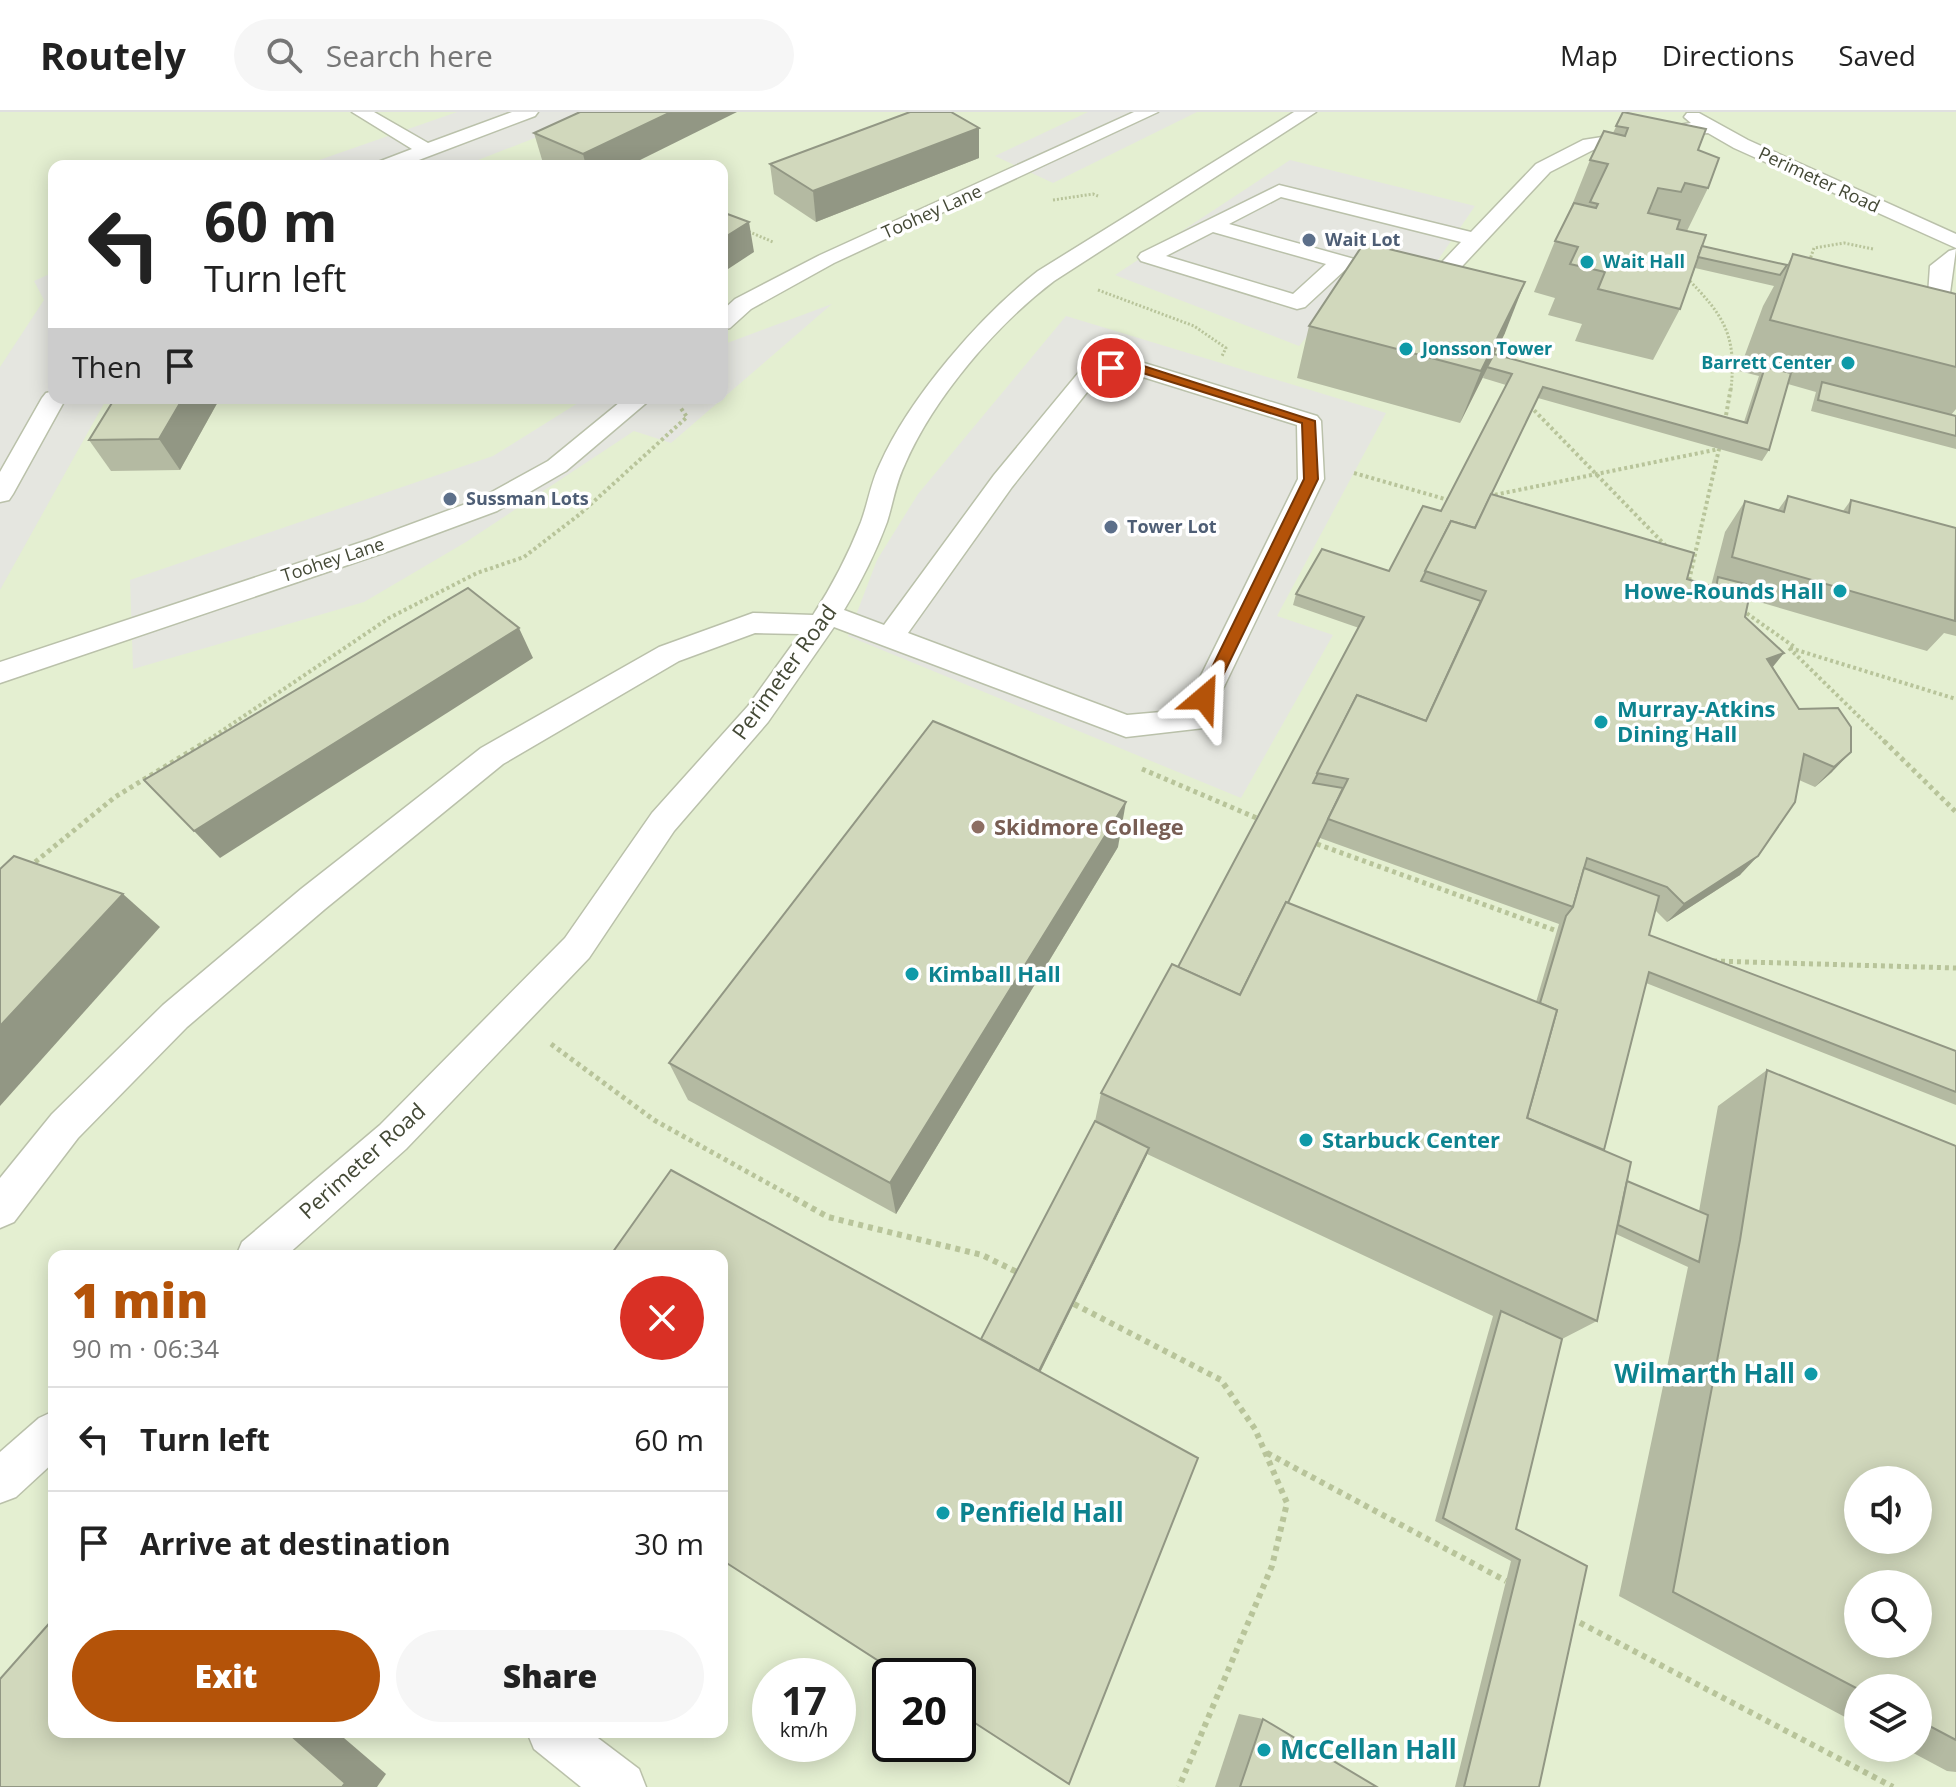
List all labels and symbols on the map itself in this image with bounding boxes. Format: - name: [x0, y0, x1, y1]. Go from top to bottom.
- street label: Perimeter Road: [1755, 141, 1884, 218]
- street label: Toohey Lane: [878, 178, 985, 244]
- place label: Wait Lot: [1325, 227, 1401, 251]
- marker: Wait Lot: [1300, 231, 1318, 249]
- place label: Wait Hall: [1603, 249, 1685, 273]
- marker: Wait Hall: [1578, 253, 1596, 271]
- pin: [1077, 334, 1145, 402]
- place label: Jonsson Tower: [1420, 336, 1552, 360]
- marker: Jonsson Tower: [1397, 340, 1415, 358]
- place label: Barrett Center: [1701, 350, 1832, 374]
- marker: Barrett Center: [1839, 354, 1857, 372]
- place label: Sussman Lots: [466, 486, 589, 510]
- marker: Sussman Lots: [441, 490, 459, 508]
- place label: Tower Lot: [1127, 514, 1217, 538]
- marker: Tower Lot: [1102, 518, 1120, 536]
- street label: Toohey Lane: [278, 531, 387, 587]
- place label: Howe-Rounds Hall: [1623, 575, 1824, 605]
- marker: Howe-Rounds Hall: [1831, 582, 1849, 600]
- street label: Perimeter Road: [724, 598, 842, 745]
- position arrow: [1162, 656, 1246, 740]
- place label: Murray-Atkins Dining Hall: [1617, 693, 1776, 748]
- marker: Murray-Atkins Dining Hall: [1592, 713, 1610, 731]
- place label: Skidmore College: [994, 811, 1184, 841]
- marker: Skidmore College: [969, 818, 987, 836]
- place label: Kimball Hall: [928, 958, 1061, 988]
- marker: Kimball Hall: [903, 965, 921, 983]
- street label: Perimeter Road: [292, 1095, 431, 1225]
- place label: Starbuck Center: [1322, 1124, 1500, 1154]
- marker: Starbuck Center: [1297, 1131, 1315, 1149]
- place label: Wilmarth Hall: [1614, 1355, 1795, 1391]
- marker: Wilmarth Hall: [1802, 1365, 1820, 1383]
- place label: Penfield Hall: [959, 1494, 1124, 1530]
- marker: Penfield Hall: [934, 1504, 952, 1522]
- speed limit sign: 20: [872, 1658, 976, 1762]
- place label: McCellan Hall: [1280, 1731, 1457, 1767]
- marker: McCellan Hall: [1255, 1741, 1273, 1759]

